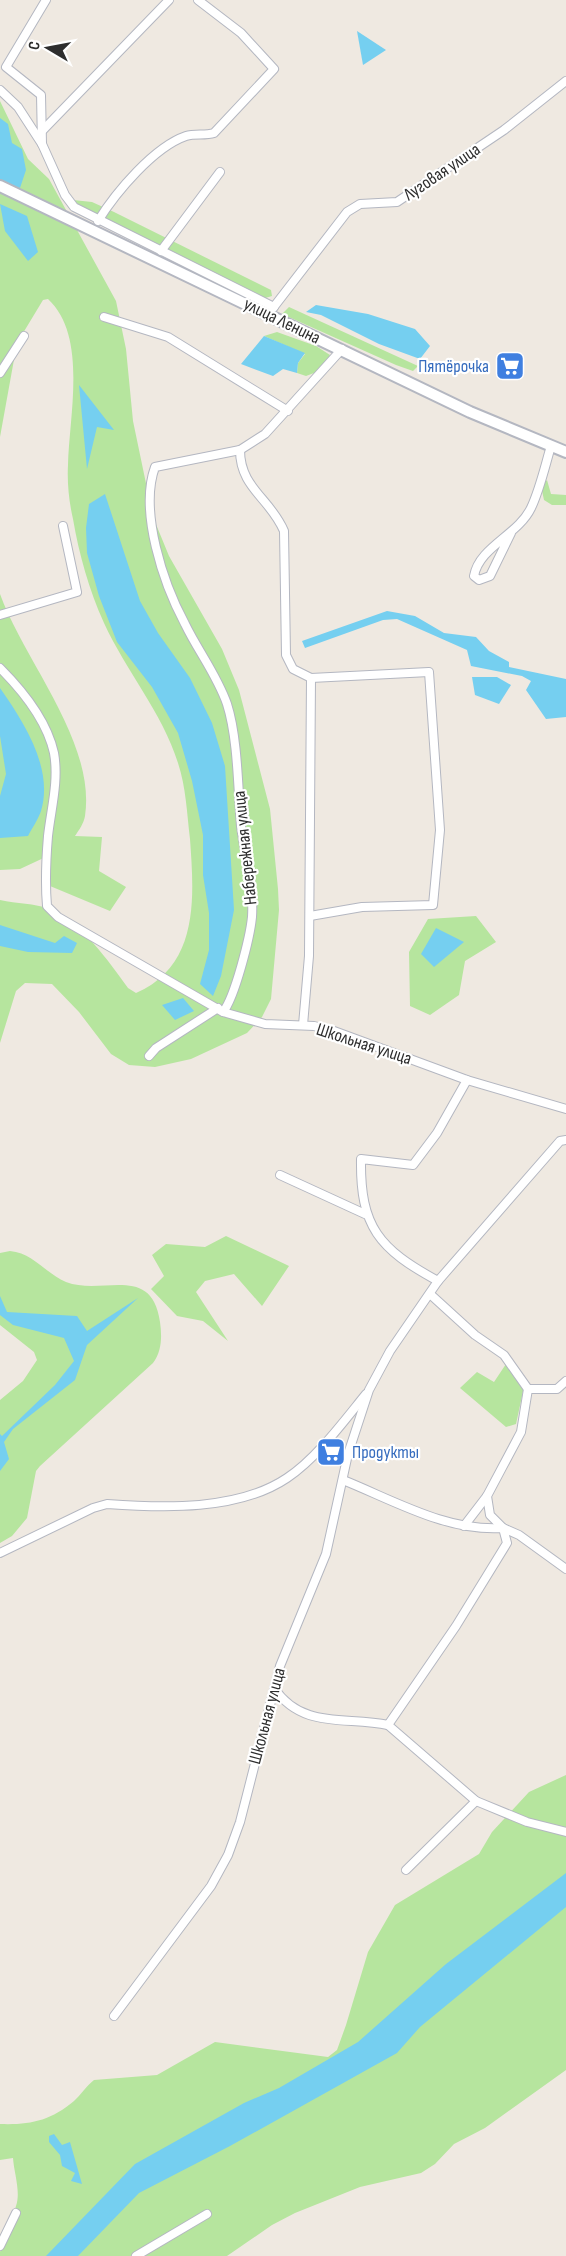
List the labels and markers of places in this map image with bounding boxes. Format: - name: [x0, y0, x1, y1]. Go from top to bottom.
- supermarket icon: Пятёрочка: [494, 350, 526, 382]
- place label: Пятёрочка: [418, 356, 489, 377]
- supermarket icon: Продукты: [315, 1436, 347, 1468]
- place label: Продукты: [352, 1442, 419, 1463]

